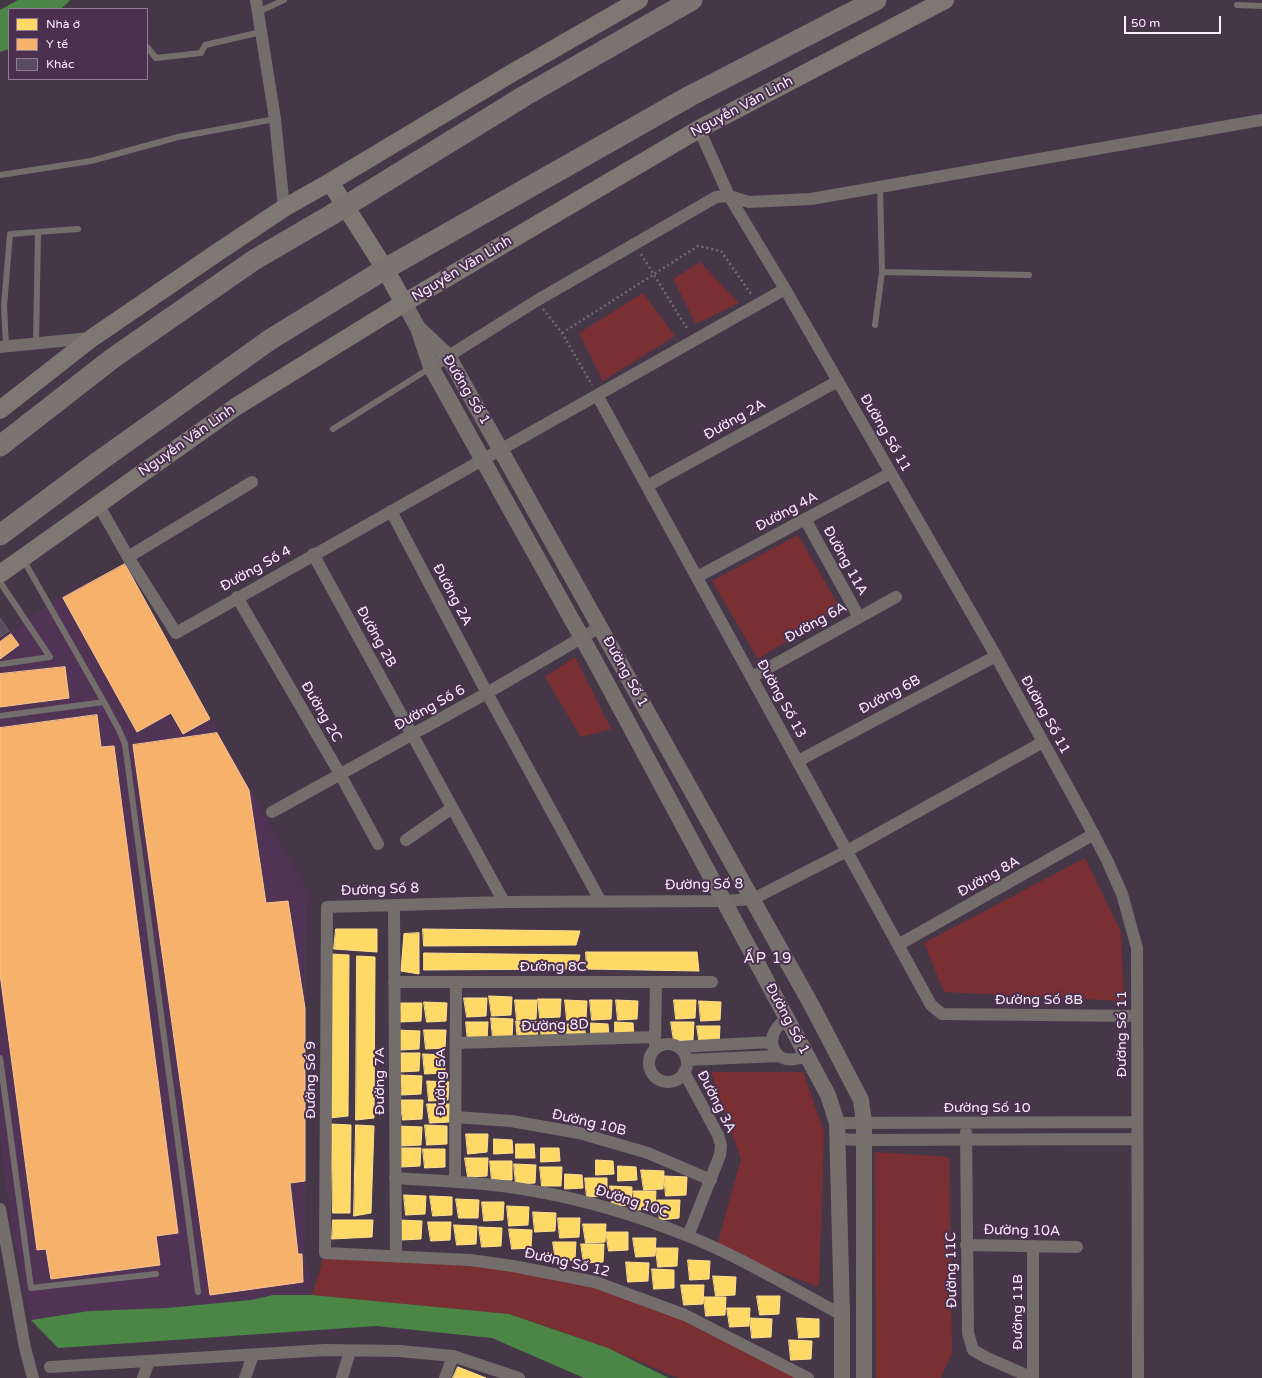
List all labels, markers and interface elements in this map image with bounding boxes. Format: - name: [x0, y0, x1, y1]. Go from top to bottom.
- legend: [8, 8, 148, 80]
- scale bar: [1126, 8, 1223, 34]
- text: 50 m: [1131, 16, 1160, 30]
- text: Nhà ở: [46, 17, 80, 31]
- text: Y tế: [46, 37, 68, 51]
- text: Khác: [46, 57, 75, 71]
- street label: Nguyễn Văn Linh: [688, 73, 796, 141]
- street label: Nguyễn Văn Linh: [409, 233, 515, 305]
- street label: Đường Số 1: [439, 352, 493, 428]
- street label: Đường Số 11: [856, 391, 914, 475]
- street label: Đường 2A: [701, 396, 769, 444]
- street label: Nguyễn Văn Linh: [136, 402, 238, 480]
- street label: Đường 4A: [753, 489, 821, 535]
- street label: Đường 11A: [819, 523, 871, 599]
- street label: Đường Số 4: [218, 543, 294, 595]
- street label: Đường 2A: [429, 561, 475, 629]
- street label: Đường 6A: [782, 599, 850, 647]
- street label: Đường 2B: [352, 604, 400, 670]
- street label: Đường Số 1: [599, 634, 651, 710]
- street label: Đường Số 13: [753, 657, 809, 741]
- street label: Đường 6B: [856, 672, 924, 718]
- street label: Đường Số 11: [1017, 673, 1073, 757]
- street label: Đường 2C: [297, 679, 345, 745]
- street label: Đường Số 6: [392, 682, 468, 734]
- street label: Đường 8A: [955, 853, 1023, 901]
- street label: Đường Số 8: [665, 876, 743, 894]
- street label: Đường Số 8: [341, 880, 419, 900]
- district label: ẤP 19: [743, 950, 793, 968]
- street label: Đường 8C: [519, 959, 587, 975]
- street label: Đường Số 1: [761, 981, 813, 1057]
- street label: Đường Số 11: [1114, 990, 1130, 1078]
- street label: Đường Số 8B: [995, 992, 1083, 1008]
- street label: Đường 8D: [521, 1016, 589, 1036]
- street label: Đường Số 9: [303, 1041, 319, 1119]
- street label: Đường 7A: [372, 1047, 388, 1115]
- street label: Đường 5A: [433, 1048, 449, 1116]
- street label: Đường 3A: [693, 1068, 739, 1136]
- street label: Đường Số 10: [943, 1100, 1031, 1116]
- street label: Đường 10B: [550, 1106, 628, 1140]
- street label: Đường 10C: [593, 1182, 671, 1222]
- street label: Đường 10A: [984, 1222, 1060, 1240]
- street label: Đường 11C: [943, 1232, 961, 1308]
- street label: Đường Số 12: [523, 1245, 611, 1281]
- street label: Đường 11B: [1010, 1274, 1026, 1350]

